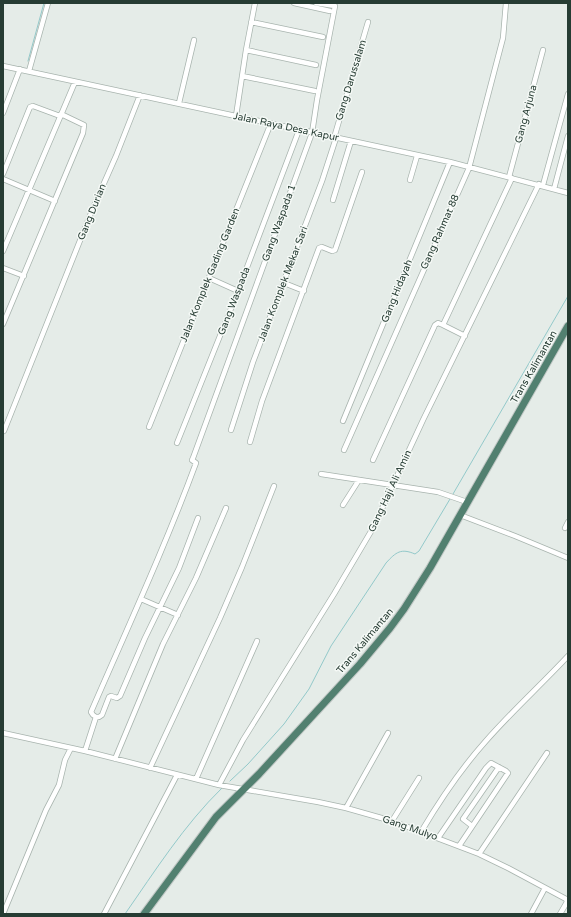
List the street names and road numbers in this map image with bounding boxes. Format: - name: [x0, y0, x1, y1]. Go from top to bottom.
- street label: Gang Darussalam: [333, 38, 369, 122]
- street label: Gang Arjuna: [512, 84, 540, 144]
- street label: Jalan Raya Desa Kapur: [232, 110, 340, 144]
- street label: Gang Durian: [75, 182, 109, 242]
- street label: Gang Waspada 1: [259, 183, 299, 263]
- street label: Gang Rahmat 88: [418, 193, 462, 271]
- street label: Jalan Komplek Gading Garden: [178, 206, 242, 344]
- street label: Jalan Komplek Mekar Sari: [255, 225, 311, 343]
- street label: Gang Hidayah: [379, 258, 415, 324]
- street label: Gang Waspada: [215, 265, 253, 337]
- street label: Trans Kalimantan: [508, 328, 560, 406]
- street label: Gang Haji Ali Amin: [366, 448, 414, 534]
- street label: Trans Kalimantan: [334, 606, 396, 676]
- street label: Gang Mulyo: [381, 813, 439, 843]

